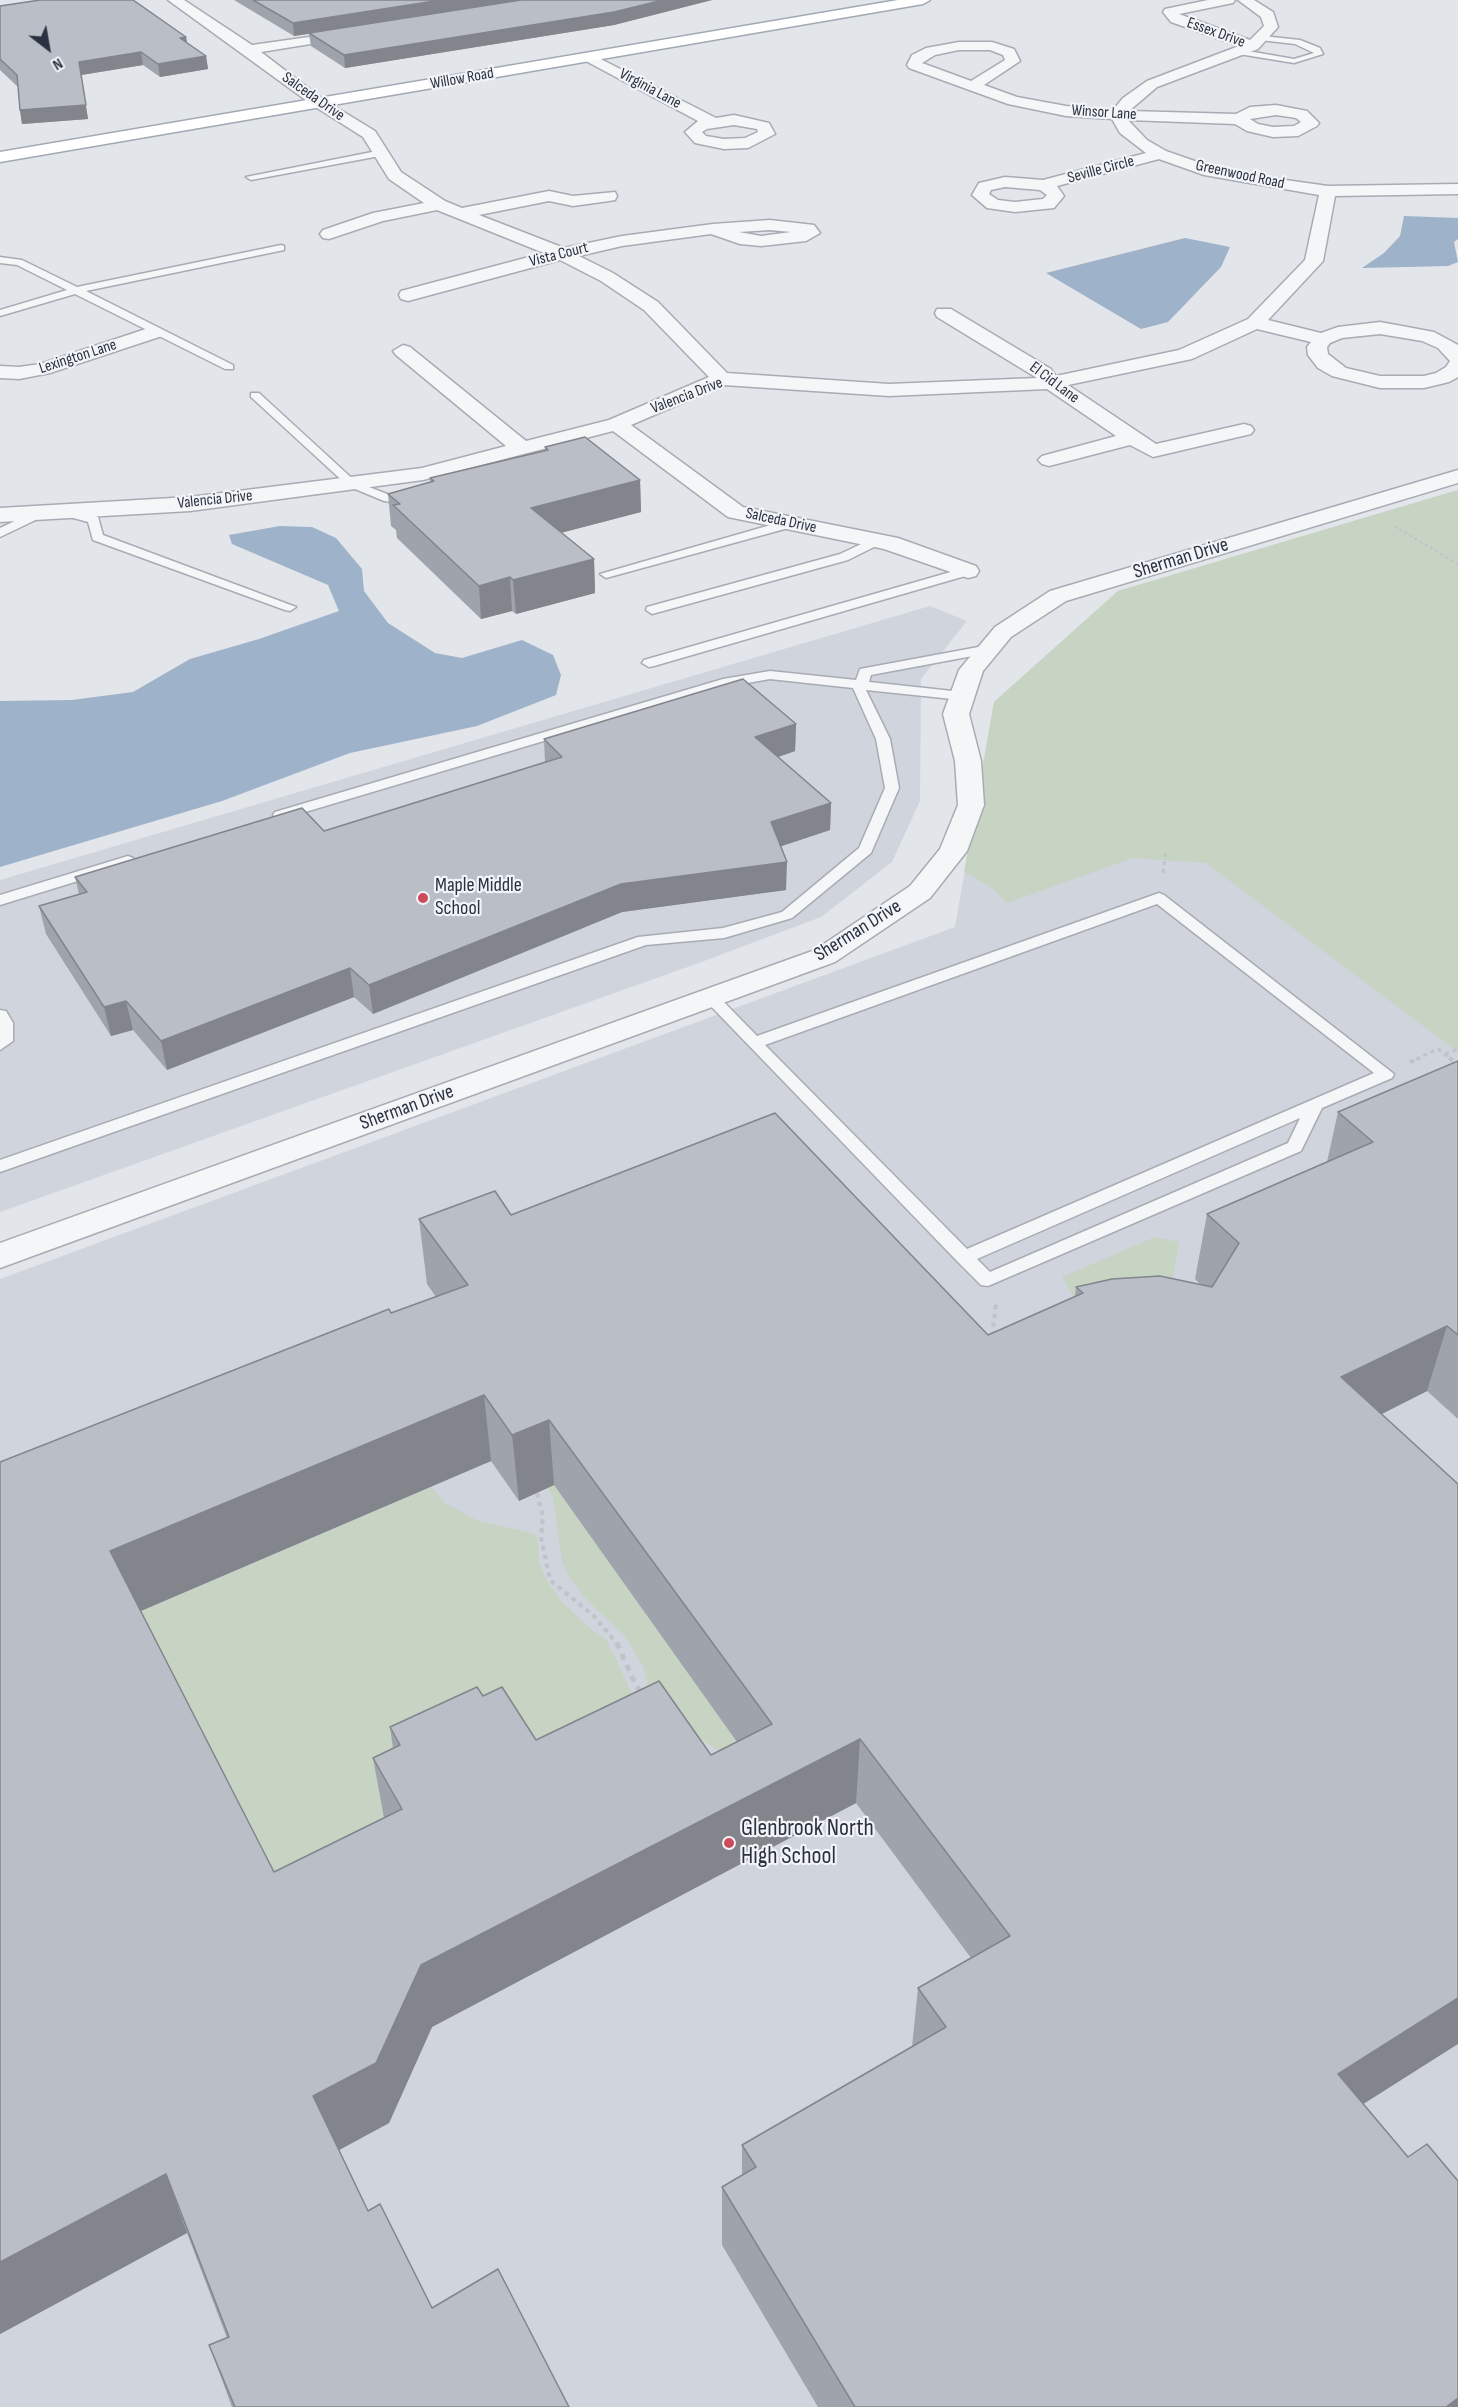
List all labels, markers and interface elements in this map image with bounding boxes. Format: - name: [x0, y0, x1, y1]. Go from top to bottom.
- street label: Essex Drive: [1184, 14, 1248, 52]
- north arrow: [18, 18, 78, 78]
- text: N: [49, 54, 66, 74]
- street label: Willow Road: [429, 64, 495, 94]
- street label: Virginia Lane: [616, 65, 684, 113]
- street label: Salceda Drive: [278, 68, 348, 126]
- street label: Winsor Lane: [1071, 101, 1137, 125]
- street label: Seville Circle: [1066, 152, 1136, 188]
- street label: Greenwood Road: [1194, 156, 1286, 194]
- street label: Vista Court: [528, 238, 590, 272]
- street label: Lexington Lane: [37, 335, 119, 379]
- street label: El Cid Lane: [1025, 358, 1083, 408]
- street label: Valencia Drive: [648, 374, 726, 418]
- street label: Valencia Drive: [177, 487, 253, 513]
- street label: Salceda Drive: [744, 504, 818, 538]
- street label: Sherman Drive: [1131, 533, 1231, 585]
- place label: Maple Middle School: [435, 874, 522, 921]
- marker: Maple Middle School: [416, 891, 430, 905]
- street label: Sherman Drive: [810, 895, 906, 967]
- street label: Sherman Drive: [357, 1080, 457, 1136]
- place label: Glenbrook North High School: [741, 1815, 874, 1871]
- marker: Glenbrook North High School: [722, 1836, 736, 1850]

